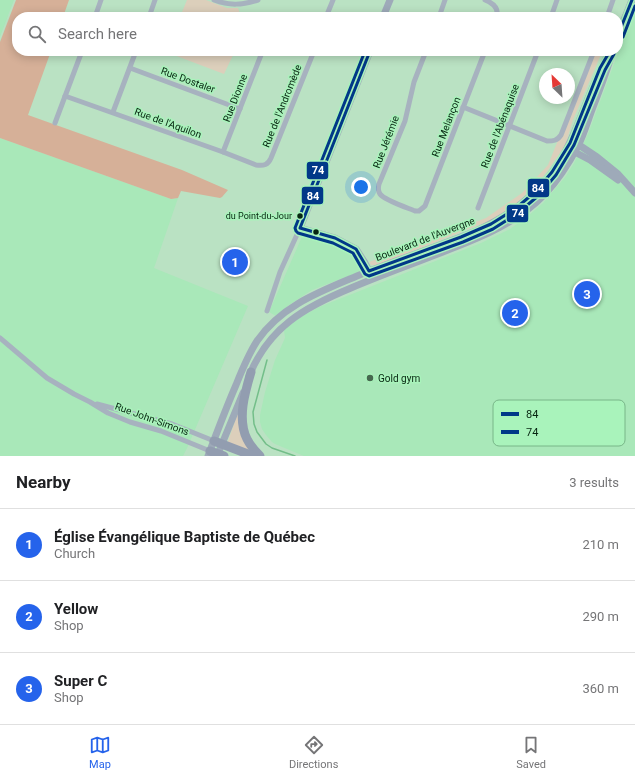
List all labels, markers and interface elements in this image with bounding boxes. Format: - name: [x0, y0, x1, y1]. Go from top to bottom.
- search box: [12, 12, 623, 56]
- icon: search: [26, 23, 48, 45]
- text: Search here: [58, 25, 137, 43]
- street label: Rue de l'Andromède: [260, 63, 304, 149]
- street label: Rue Dostaler: [159, 65, 217, 95]
- north arrow: [539, 68, 575, 104]
- street label: Rue Dionne: [221, 72, 249, 124]
- street label: Rue de l'Abénaquise: [479, 82, 521, 170]
- street label: Rue Melançon: [430, 95, 462, 159]
- street label: Rue de l'Aquilon: [133, 106, 203, 140]
- street label: Rue Jérémie: [371, 114, 401, 170]
- line badge: 74: [306, 161, 329, 180]
- text: 74: [312, 164, 325, 177]
- your location: [351, 177, 371, 197]
- line badge: 84: [527, 178, 550, 198]
- text: 84: [532, 182, 545, 195]
- line badge: 84: [301, 186, 324, 205]
- text: 84: [307, 190, 320, 203]
- line badge: 74: [506, 204, 529, 223]
- text: 74: [512, 207, 525, 220]
- place label: du Point-du-Jour: [226, 211, 292, 221]
- marker: du Point-du-Jour: [295, 211, 305, 221]
- street label: Boulevard de l'Auvergne: [374, 215, 476, 263]
- unlabelled marker: [311, 227, 321, 237]
- pin: 1: [222, 247, 248, 277]
- pin: 3: [574, 279, 600, 309]
- pin: 2: [502, 298, 528, 328]
- marker: Gold gym: [365, 373, 375, 383]
- place label: Gold gym: [378, 373, 420, 384]
- street label: Rue John-Simons: [113, 400, 191, 438]
- legend: [493, 400, 625, 446]
- text: 84: [526, 408, 538, 421]
- text: 74: [526, 426, 538, 439]
- text: Nearby: [16, 472, 71, 492]
- text: 3 results: [569, 475, 619, 490]
- text: Église Évangélique Baptiste de Québec: [54, 528, 315, 546]
- text: 1: [25, 537, 33, 552]
- text: 210 m: [582, 537, 619, 552]
- text: Church: [54, 546, 95, 561]
- text: Yellow: [54, 600, 98, 618]
- text: 2: [25, 609, 33, 624]
- text: 290 m: [582, 609, 619, 624]
- text: Shop: [54, 618, 84, 633]
- text: Super C: [54, 672, 107, 690]
- text: 3: [25, 681, 33, 696]
- text: 360 m: [582, 681, 619, 696]
- text: Shop: [54, 690, 84, 705]
- tab: Map: [89, 734, 111, 771]
- tab: Directions: [289, 734, 338, 771]
- tab: Saved: [516, 734, 546, 771]

